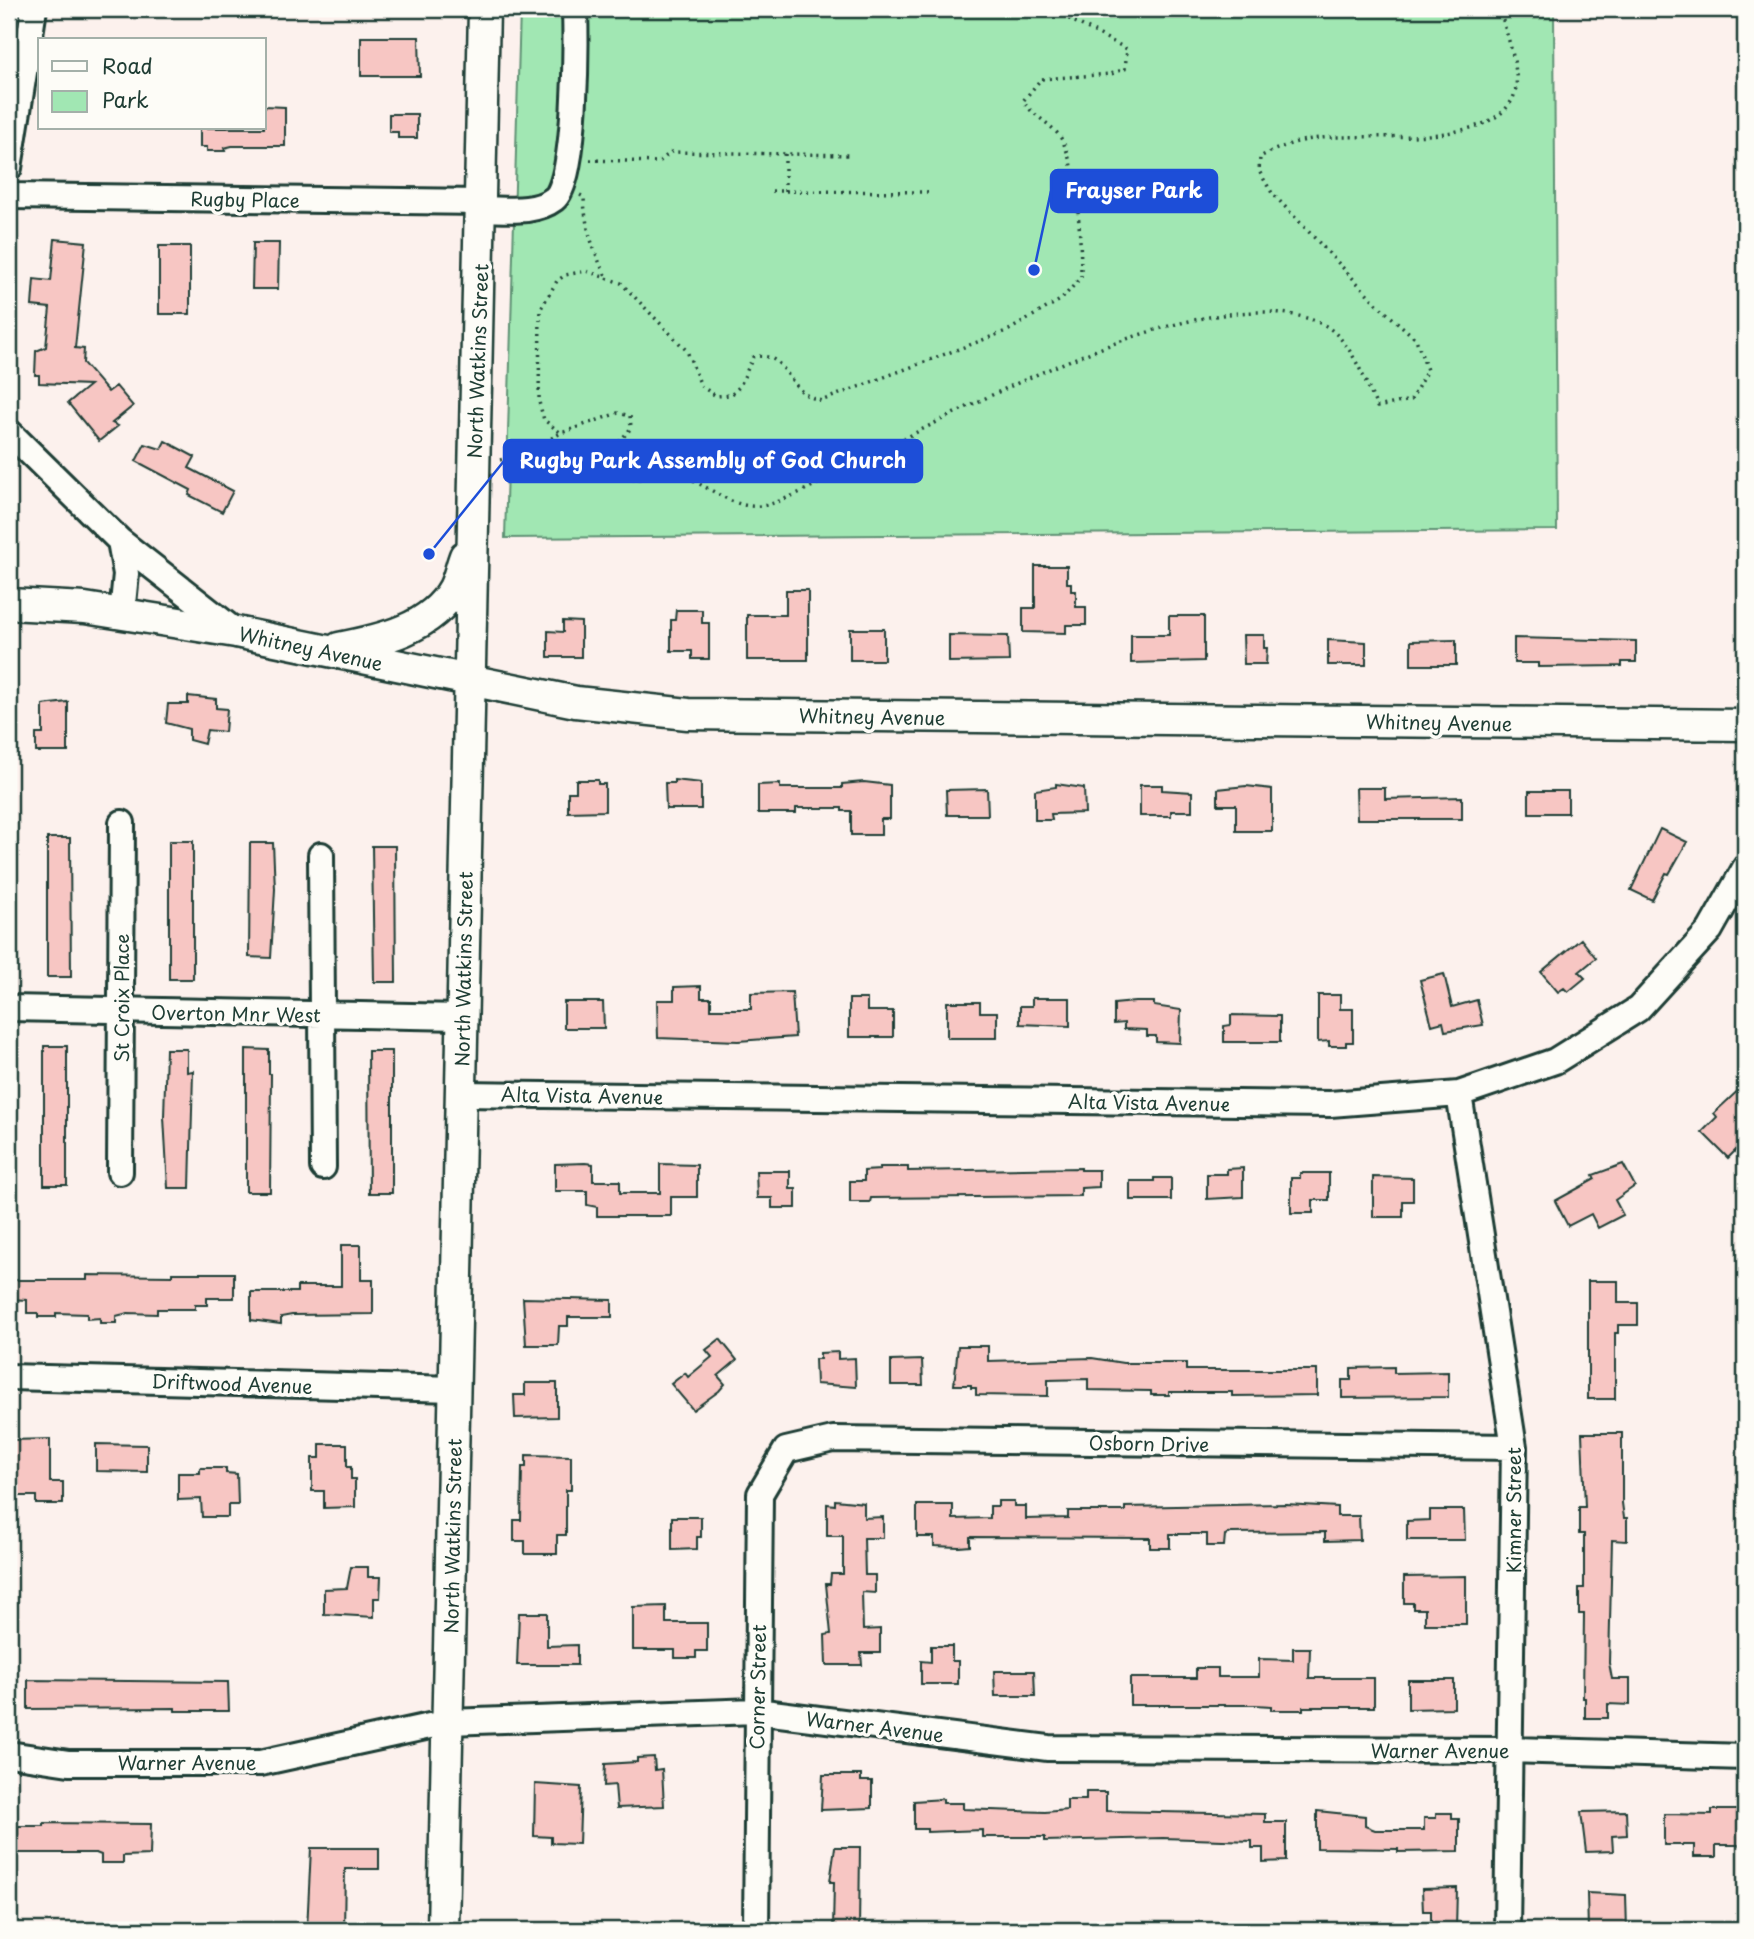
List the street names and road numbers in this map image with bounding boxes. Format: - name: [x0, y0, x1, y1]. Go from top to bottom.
- street label: Rugby Place: [190, 184, 300, 214]
- street label: North Watkins Street: [460, 263, 494, 459]
- street label: Whitney Avenue: [237, 619, 385, 677]
- street label: Whitney Avenue: [799, 701, 945, 731]
- street label: Whitney Avenue: [1366, 707, 1512, 737]
- street label: North Watkins Street: [447, 871, 479, 1067]
- street label: St Croix Place: [107, 934, 135, 1062]
- street label: Overton Mnr West: [151, 998, 321, 1028]
- street label: Alta Vista Avenue: [501, 1080, 663, 1110]
- street label: Alta Vista Avenue: [1068, 1087, 1230, 1117]
- street label: Driftwood Avenue: [151, 1366, 313, 1400]
- street label: Osborn Drive: [1088, 1428, 1210, 1458]
- street label: North Watkins Street: [436, 1438, 468, 1634]
- street label: Kimner Street: [1499, 1447, 1527, 1573]
- street label: Corner Street: [742, 1624, 772, 1750]
- street label: Warner Avenue: [804, 1704, 946, 1748]
- street label: Warner Avenue: [1371, 1736, 1509, 1764]
- street label: Warner Avenue: [118, 1748, 256, 1776]

